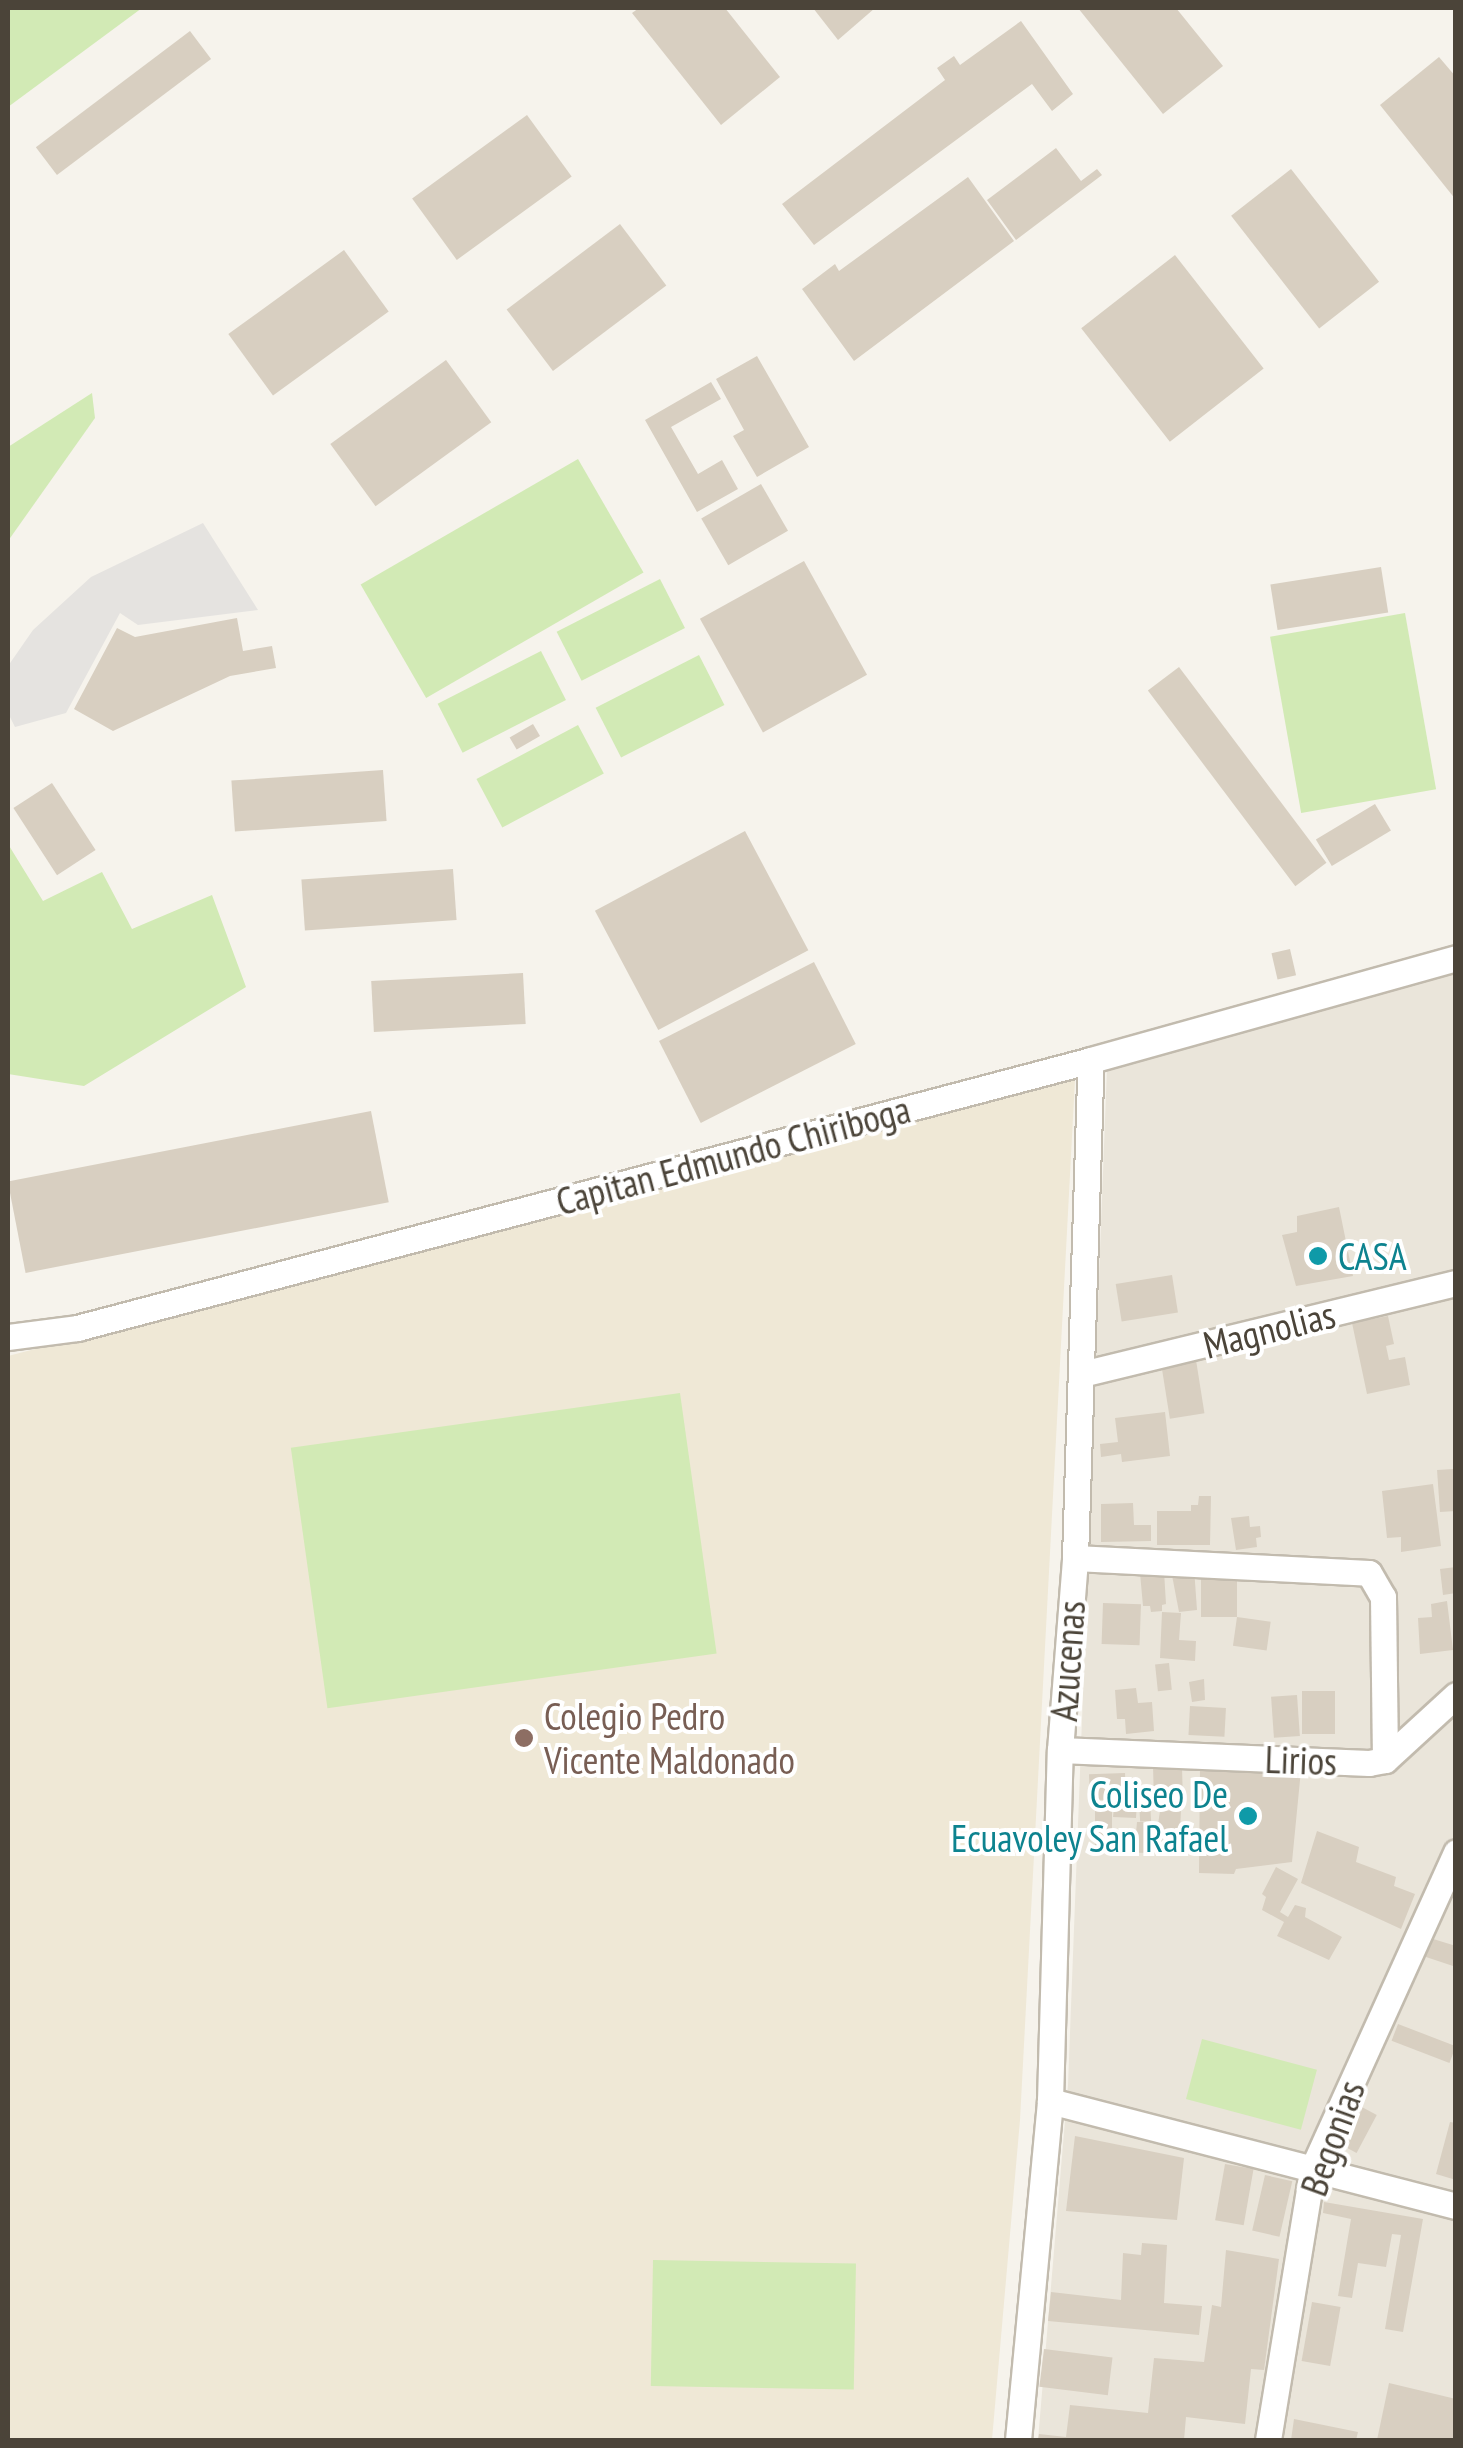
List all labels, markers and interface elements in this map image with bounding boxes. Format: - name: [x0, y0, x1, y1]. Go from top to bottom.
- street label: Capitan Edmundo Chiriboga: [551, 1086, 915, 1224]
- place label: CASA: [1338, 1233, 1407, 1279]
- marker: CASA: [1307, 1245, 1329, 1267]
- street label: Magnolias: [1198, 1291, 1340, 1367]
- street label: Azucenas: [1040, 1599, 1094, 1723]
- place label: Colegio Pedro Vicente Maldonado: [544, 1693, 795, 1782]
- marker: Colegio Pedro Vicente Maldonado: [513, 1727, 535, 1749]
- street label: Lirios: [1264, 1736, 1338, 1784]
- place label: Coliseo De Ecuavoley San Rafael: [950, 1771, 1228, 1860]
- marker: Coliseo De Ecuavoley San Rafael: [1237, 1805, 1259, 1827]
- street label: Begonias: [1290, 2074, 1374, 2202]

